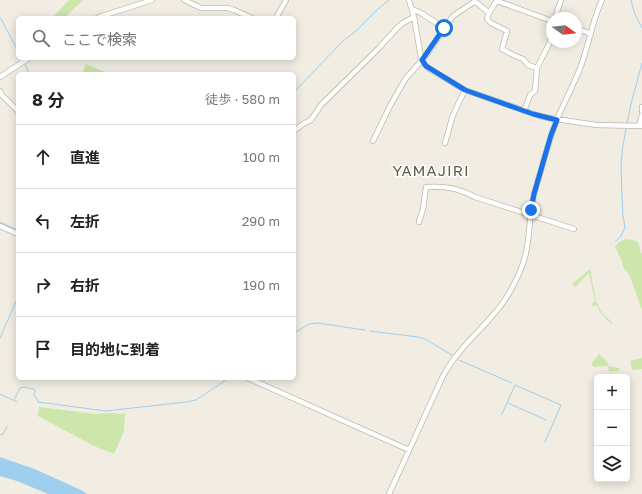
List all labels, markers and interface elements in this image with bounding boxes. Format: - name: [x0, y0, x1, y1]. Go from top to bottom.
- north arrow: [546, 12, 582, 48]
- search box: [16, 16, 296, 60]
- route start: [435, 19, 453, 37]
- icon: search: [30, 27, 52, 49]
- text: ここで検索: [62, 30, 137, 48]
- text: 8 分: [32, 89, 64, 110]
- text: 徒歩 · 580 m: [205, 91, 280, 107]
- icon: ahead: [32, 146, 54, 168]
- text: 直進: [70, 148, 100, 166]
- text: 100 m: [243, 149, 280, 165]
- district label: YAMAJIRI: [392, 161, 470, 179]
- route end: [522, 201, 540, 219]
- icon: left: [32, 210, 54, 232]
- text: 左折: [70, 212, 100, 230]
- text: 290 m: [242, 213, 280, 229]
- icon: right: [32, 274, 54, 296]
- text: 右折: [70, 276, 100, 294]
- text: 190 m: [243, 277, 280, 293]
- icon: arrive: [32, 338, 54, 360]
- text: 目的地に到着: [70, 340, 160, 358]
- map controls: [594, 374, 630, 482]
- button: +: [594, 374, 630, 410]
- button: −: [594, 410, 630, 446]
- button: layers: [594, 446, 630, 482]

